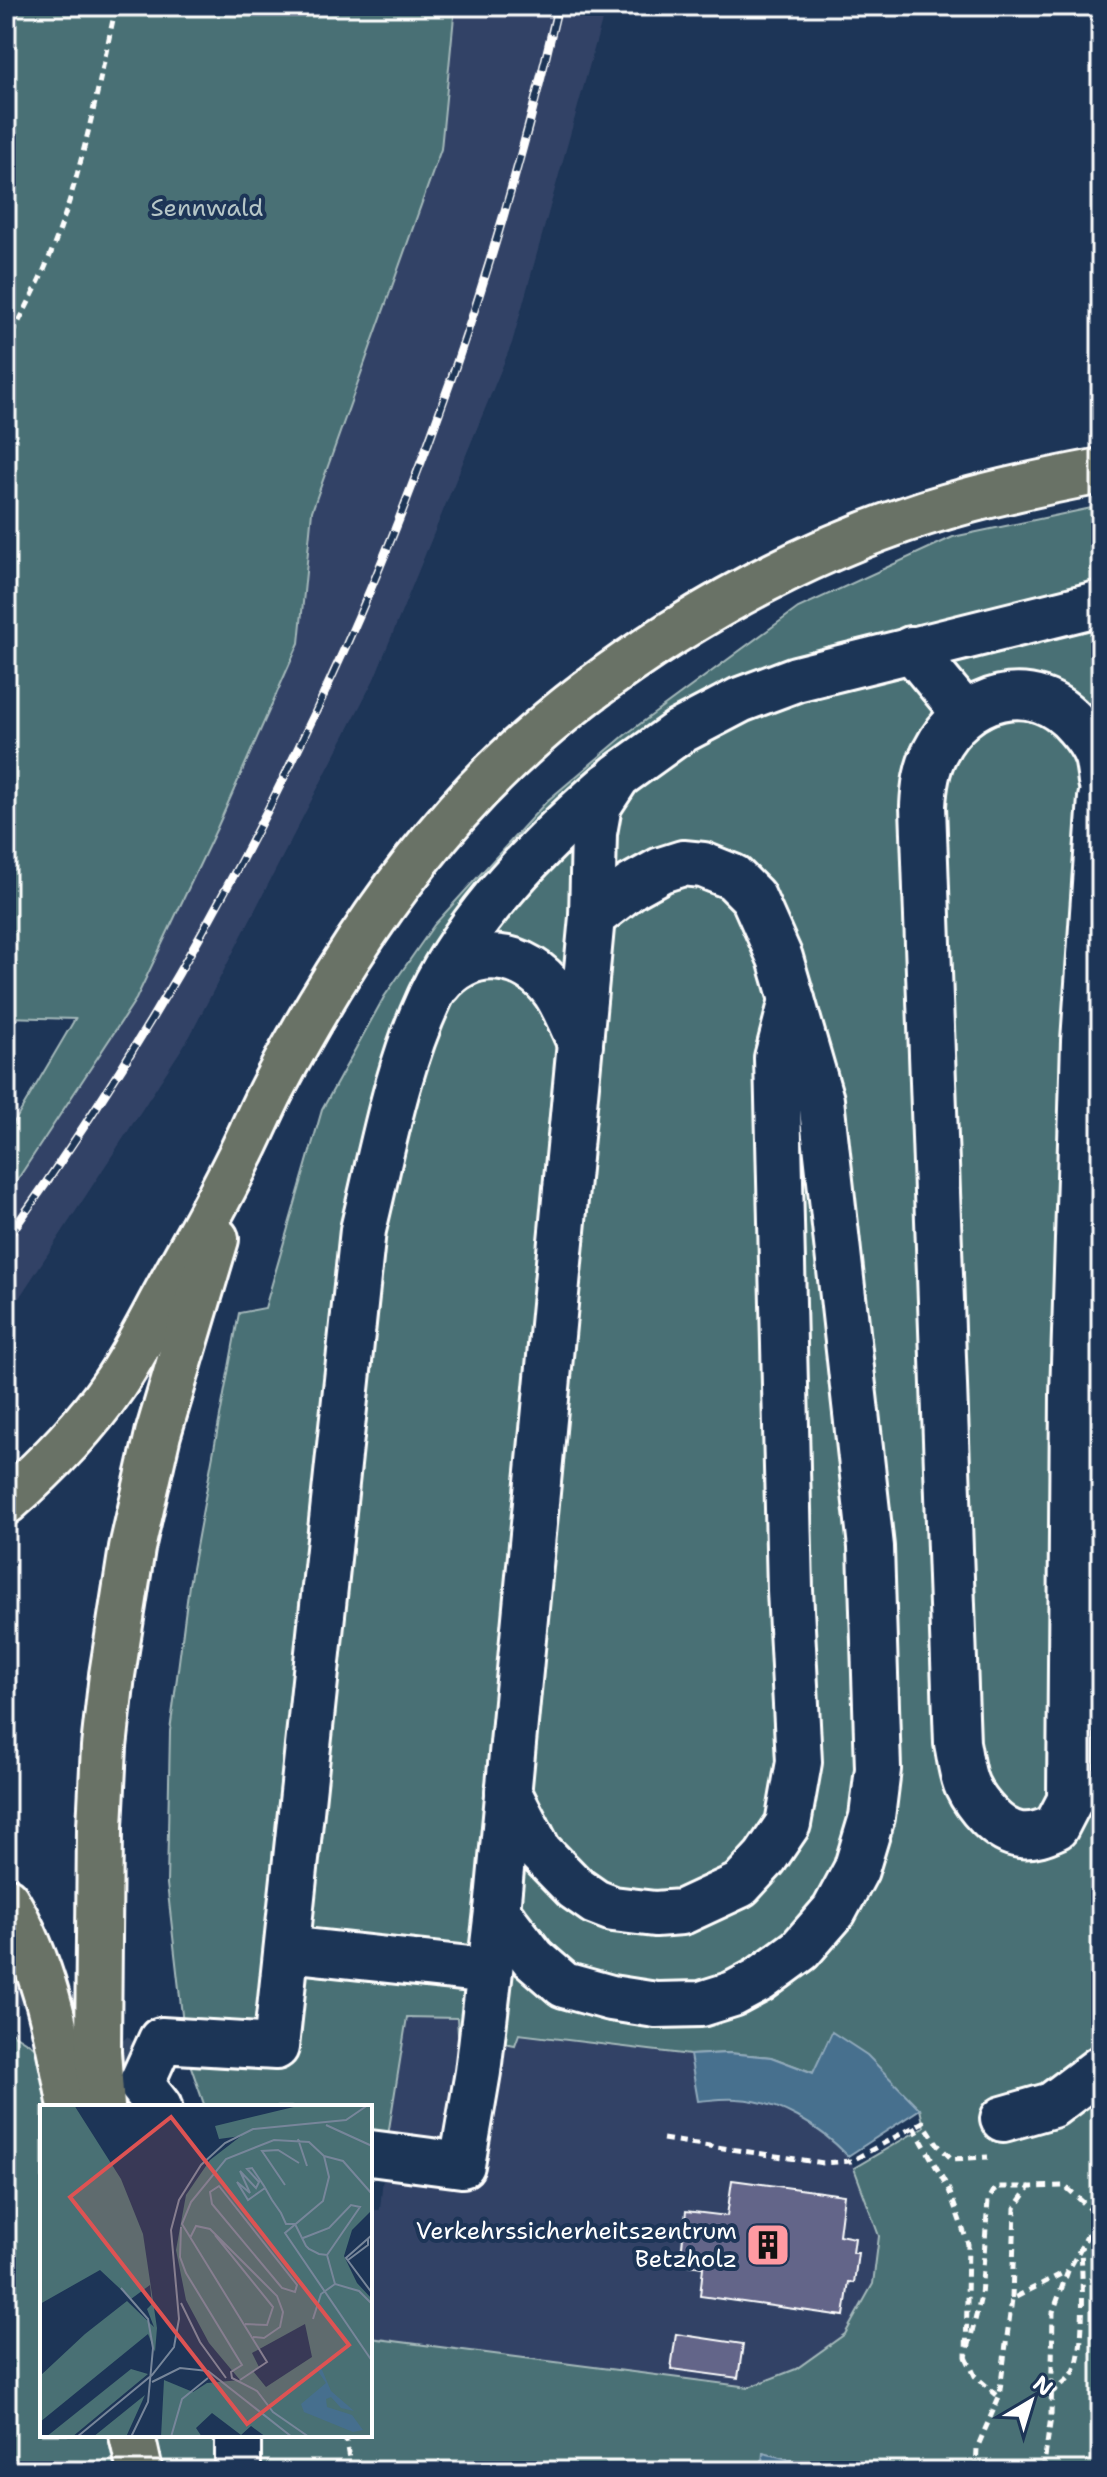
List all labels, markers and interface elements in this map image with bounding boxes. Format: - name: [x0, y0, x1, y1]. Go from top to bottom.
- park label: Sennwald: [151, 192, 263, 224]
- inset map: [40, 2105, 372, 2437]
- place label: Verkehrssicherheitszentrum Betzholz: [416, 2215, 737, 2275]
- building icon: Verkehrssicherheitszentrum Betzholz: [744, 2221, 792, 2269]
- north arrow: [991, 2361, 1071, 2441]
- text: N: [1027, 2369, 1059, 2402]

